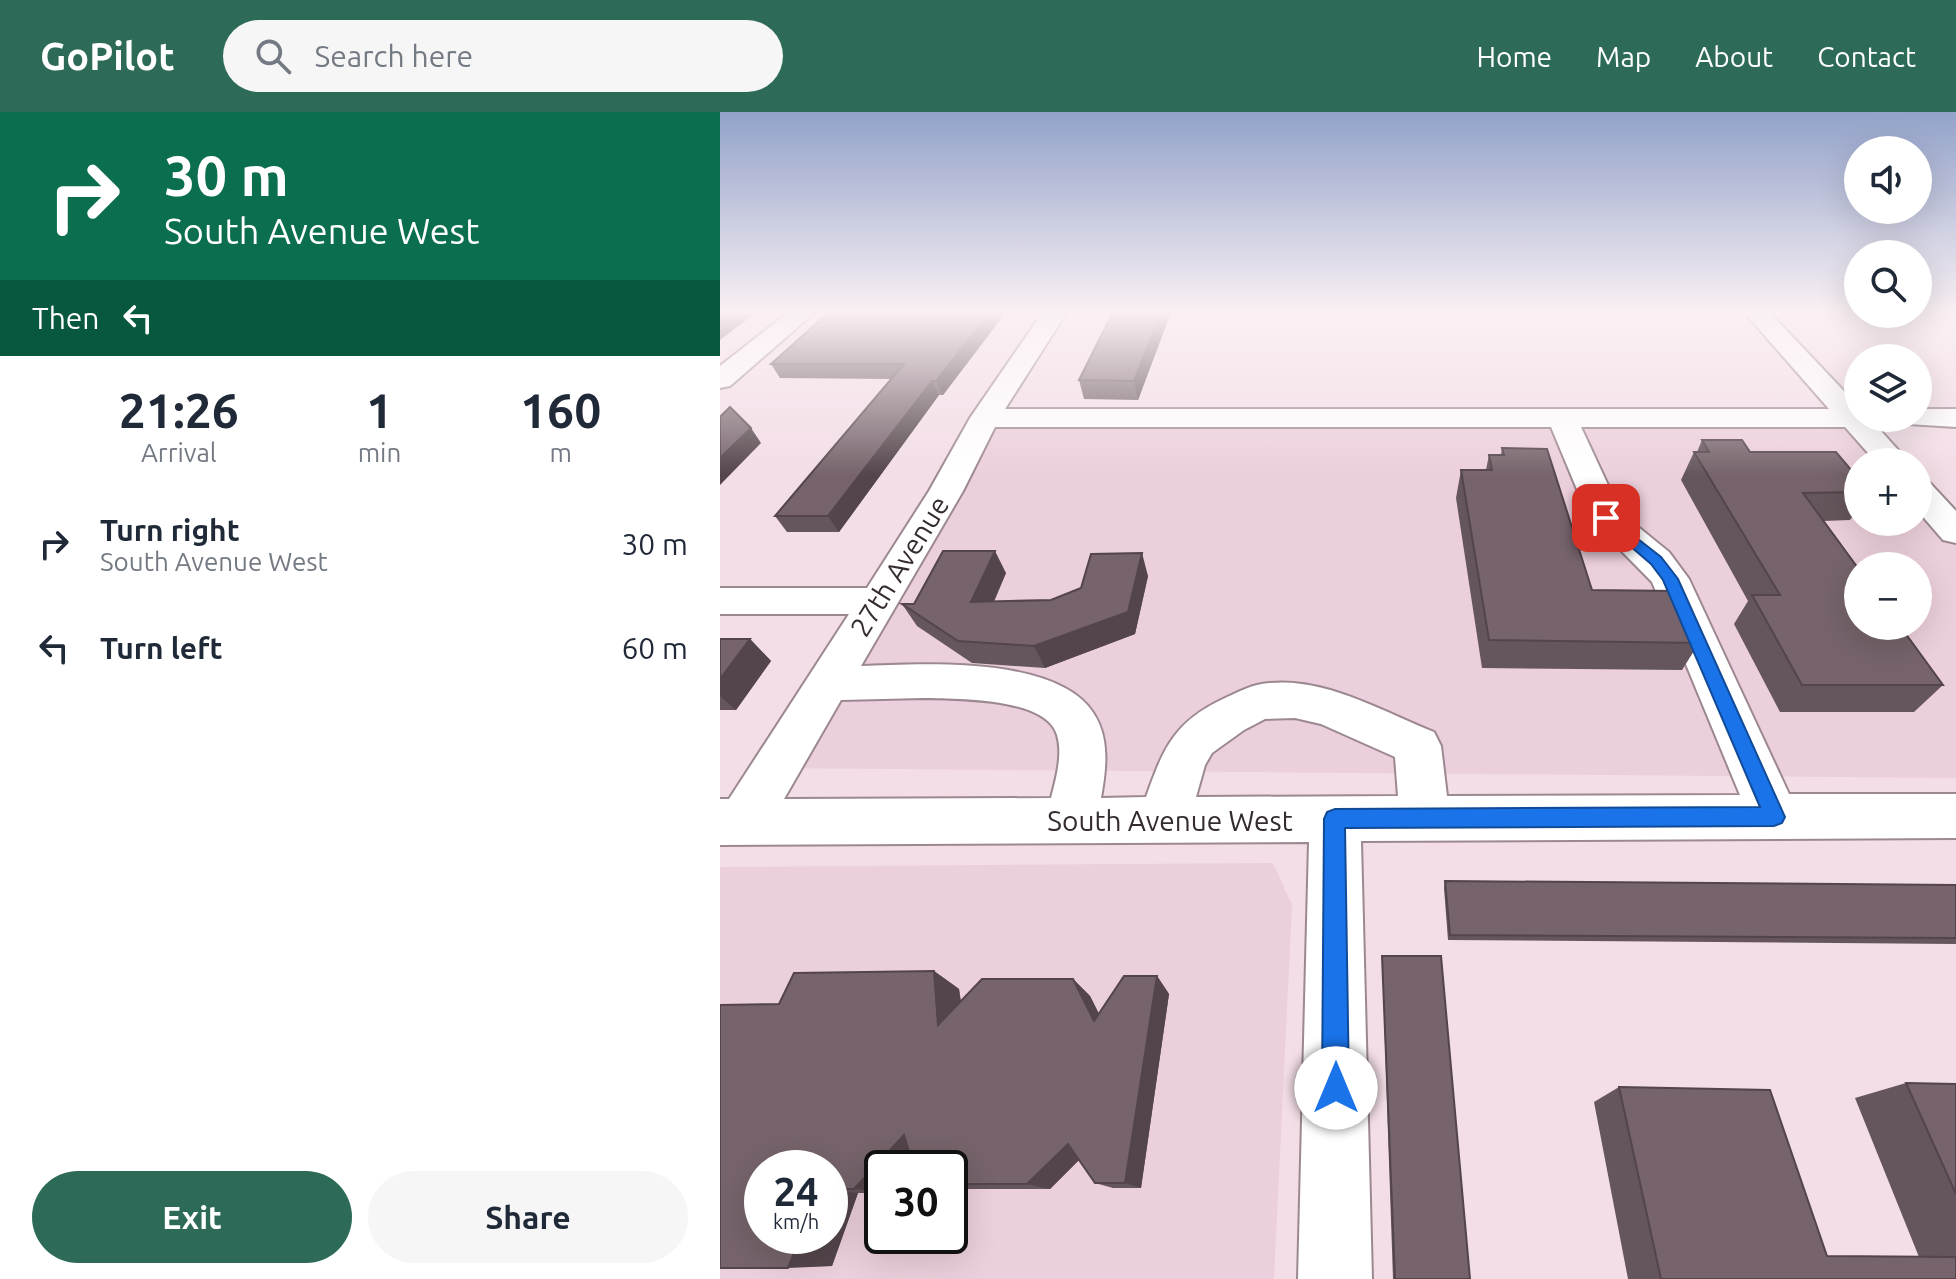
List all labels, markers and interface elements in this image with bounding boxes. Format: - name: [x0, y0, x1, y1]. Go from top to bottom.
- search box: [223, 20, 783, 92]
- icon: search: [251, 34, 295, 78]
- text: GoPilot: [40, 35, 175, 77]
- text: Search here: [315, 39, 473, 73]
- text: Home: [1477, 41, 1552, 72]
- text: Map: [1596, 41, 1651, 72]
- text: About: [1695, 41, 1773, 72]
- text: Contact: [1817, 41, 1916, 72]
- map controls: [1844, 136, 1932, 640]
- button: sound: [1844, 136, 1932, 224]
- icon: right: [32, 144, 136, 248]
- text: 30 m: [164, 144, 289, 207]
- text: South Avenue West: [164, 210, 479, 251]
- button: search: [1844, 240, 1932, 328]
- icon: left: [116, 296, 160, 340]
- text: Then: [32, 301, 100, 335]
- button: layers: [1844, 344, 1932, 432]
- text: 21:26: [119, 383, 239, 437]
- text: 1: [366, 383, 393, 437]
- text: 160: [520, 383, 601, 437]
- text: Arrival: [141, 438, 217, 467]
- text: min: [358, 438, 401, 467]
- text: m: [549, 438, 572, 467]
- button: +: [1844, 448, 1932, 536]
- pin: [1572, 484, 1640, 552]
- street label: 27th Avenue: [844, 490, 954, 642]
- icon: arrive: [1584, 496, 1628, 540]
- text: Turn right: [100, 513, 240, 547]
- icon: right: [32, 522, 76, 566]
- text: 30 m: [621, 527, 688, 561]
- text: South Avenue West: [100, 547, 328, 576]
- button: −: [1844, 552, 1932, 640]
- icon: left: [32, 626, 76, 670]
- text: Turn left: [100, 631, 222, 665]
- text: 60 m: [621, 631, 688, 665]
- street label: South Avenue West: [1047, 805, 1293, 836]
- position arrow: [1294, 1046, 1378, 1130]
- speed limit sign: 30: [864, 1150, 968, 1254]
- text: 24: [773, 1169, 819, 1214]
- button: Exit: [32, 1171, 352, 1263]
- button: Share: [368, 1171, 688, 1263]
- text: km/h: [773, 1210, 819, 1233]

